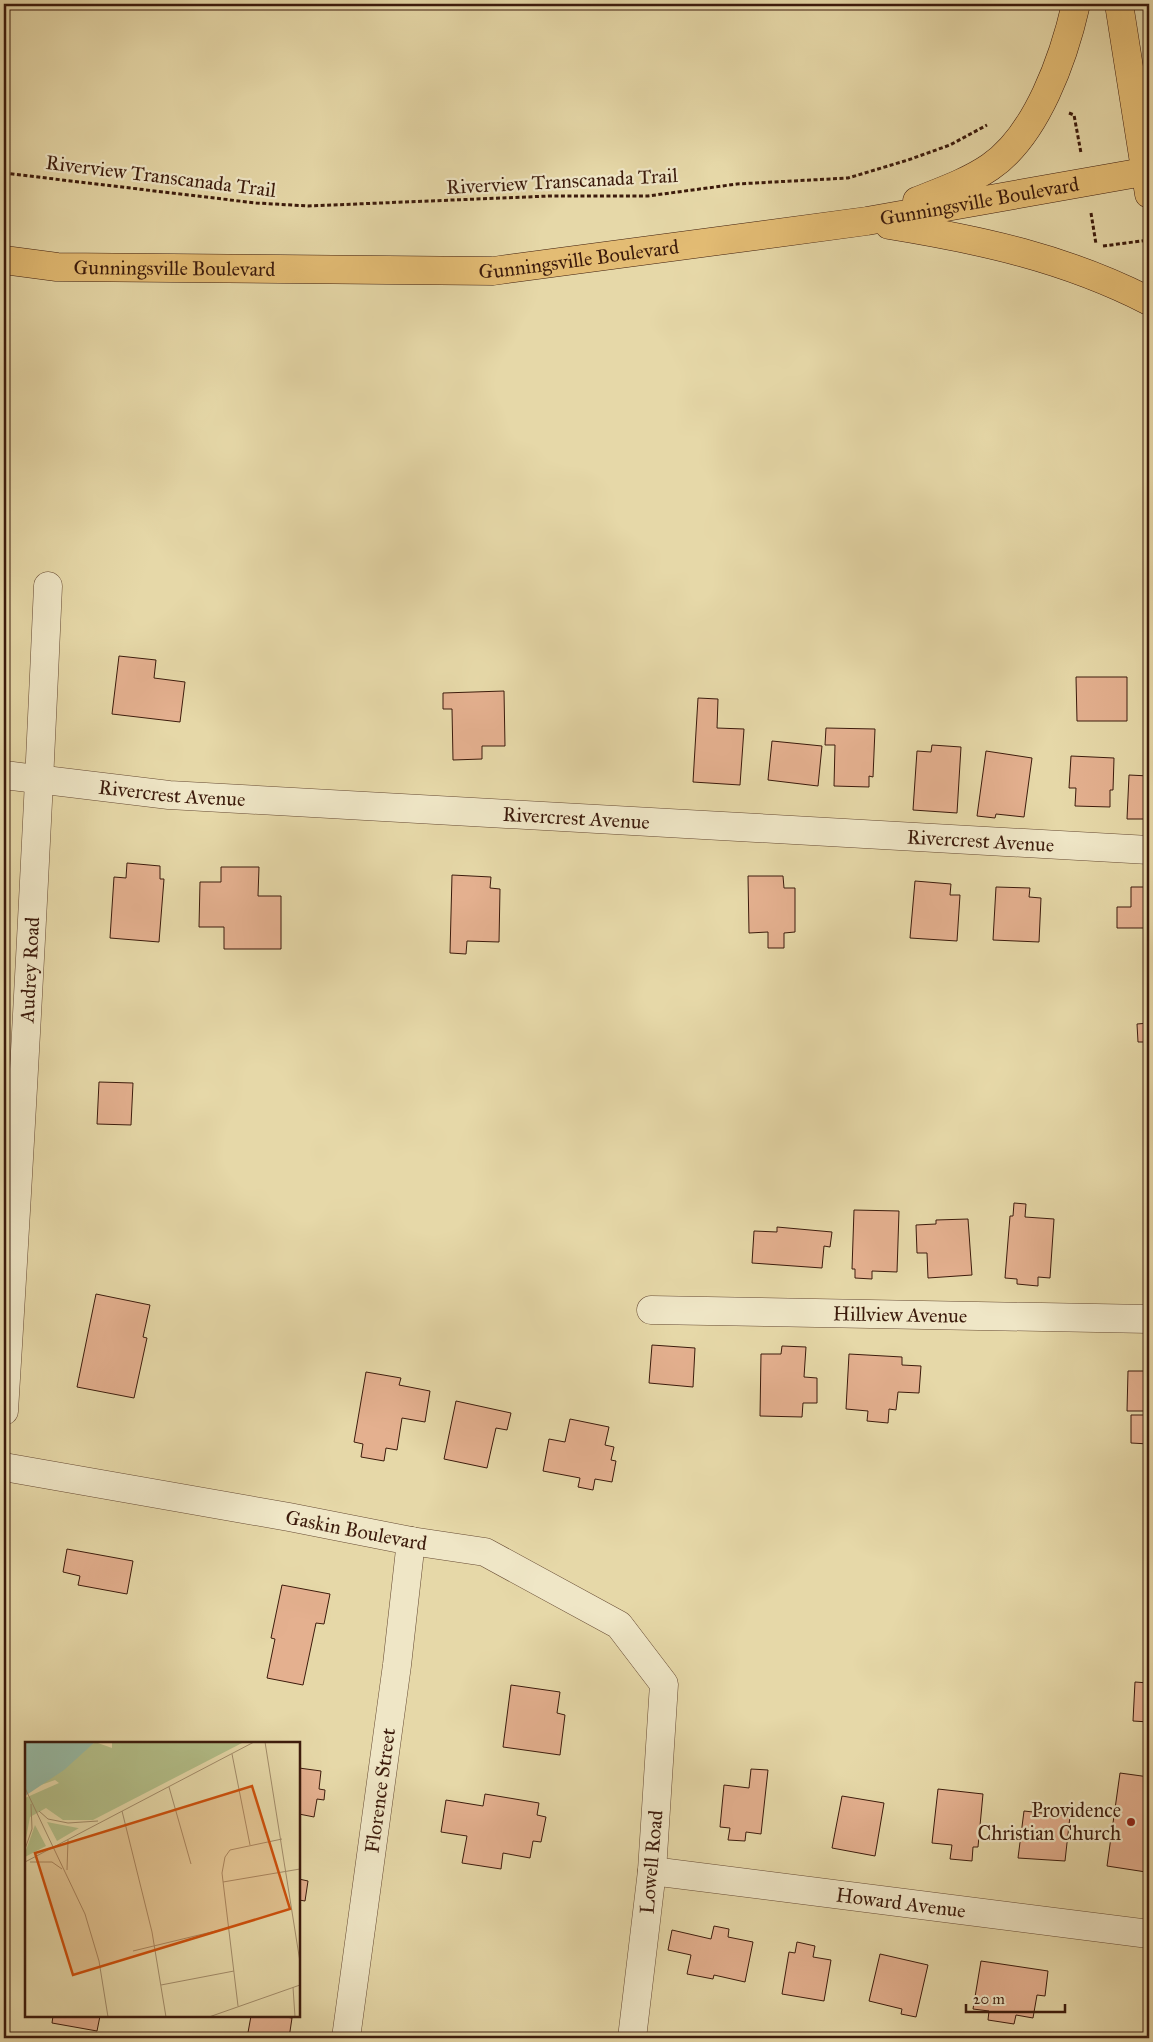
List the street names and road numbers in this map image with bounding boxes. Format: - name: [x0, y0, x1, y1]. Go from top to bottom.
- street label: Riverview Transcanada Trail: [44, 150, 278, 202]
- street label: Riverview Transcanada Trail: [446, 163, 679, 199]
- street label: Gunningsville Boulevard: [878, 172, 1081, 230]
- street label: Gunningsville Boulevard: [479, 234, 680, 283]
- street label: Gunningsville Boulevard: [74, 255, 275, 281]
- street label: Rivercrest Avenue: [97, 775, 246, 811]
- street label: Rivercrest Avenue: [502, 802, 650, 834]
- street label: Rivercrest Avenue: [906, 824, 1055, 857]
- street label: Audrey Road: [15, 916, 44, 1024]
- street label: Hillview Avenue: [833, 1301, 967, 1328]
- street label: Gaskin Boulevard: [284, 1505, 429, 1555]
- street label: Florence Street: [359, 1726, 400, 1854]
- street label: Lowell Road: [635, 1809, 667, 1915]
- street label: Howard Avenue: [835, 1882, 967, 1923]

